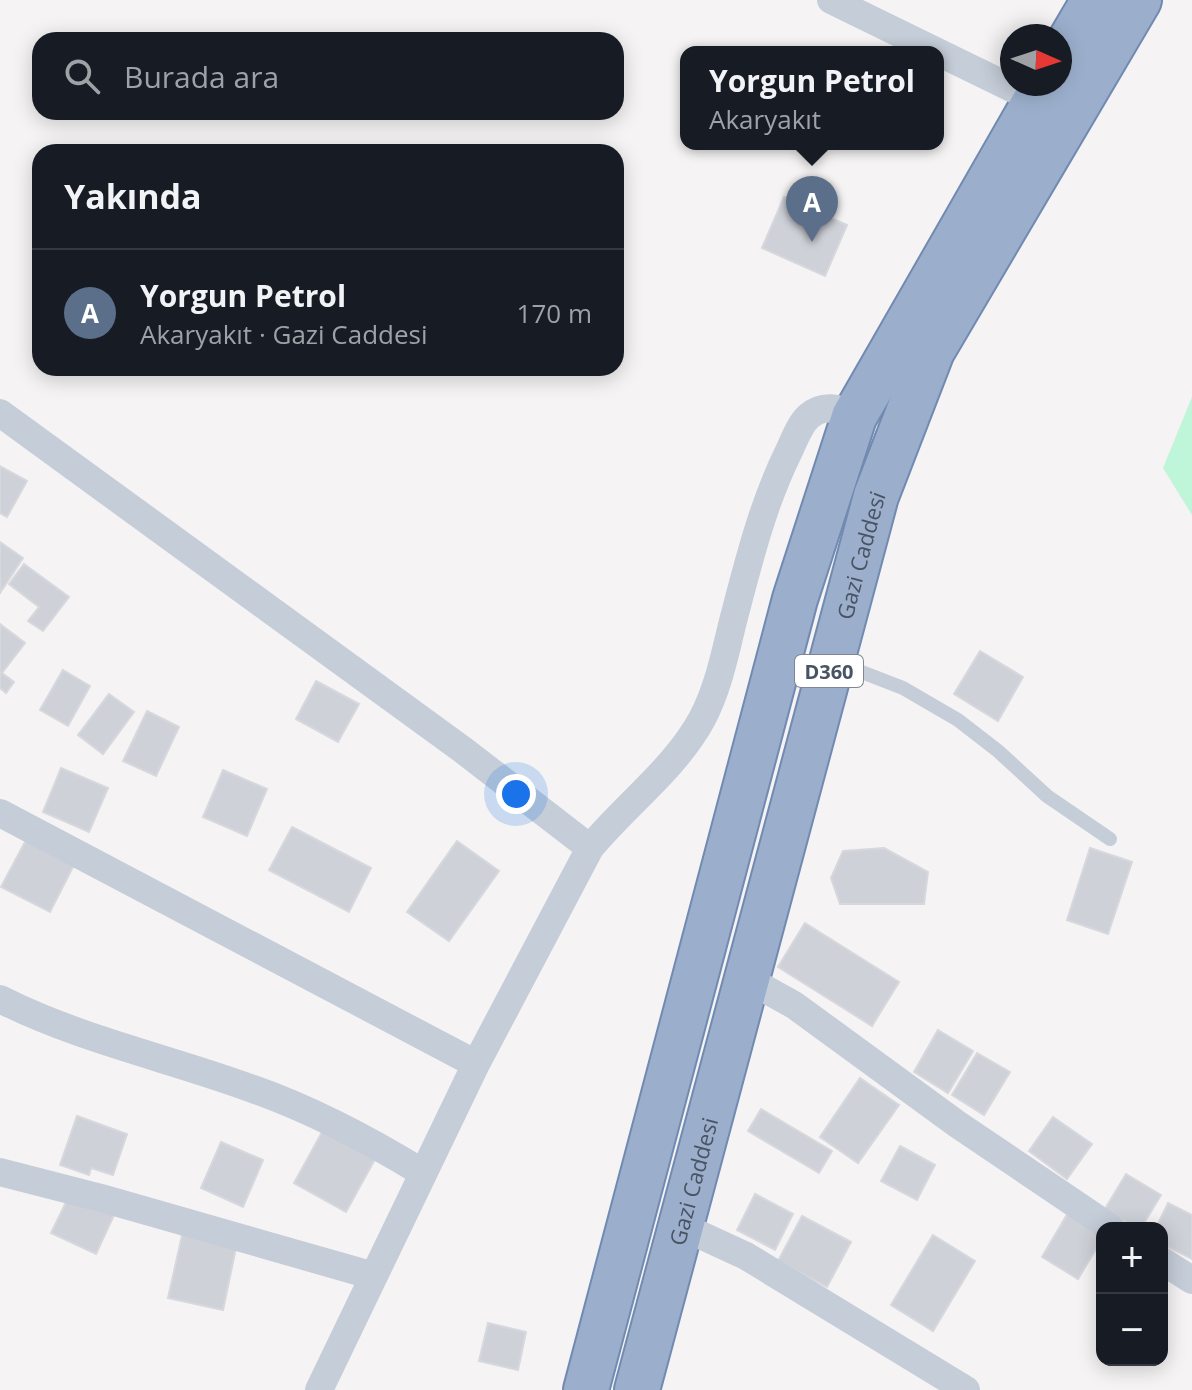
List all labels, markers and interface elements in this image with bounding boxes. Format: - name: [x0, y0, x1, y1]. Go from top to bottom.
- north arrow: [1000, 24, 1072, 96]
- search box: [32, 32, 624, 120]
- popup: [680, 46, 944, 150]
- icon: search: [60, 54, 104, 98]
- text: Burada ara: [124, 56, 279, 97]
- text: Yorgun Petrol: [709, 60, 915, 101]
- text: Akaryakıt: [709, 101, 821, 137]
- text: Yakında: [64, 173, 202, 219]
- pin: A: [786, 176, 838, 242]
- text: Yorgun Petrol: [140, 275, 346, 316]
- text: A: [81, 295, 99, 331]
- text: 170 m: [517, 295, 592, 331]
- text: Akaryakıt · Gazi Caddesi: [140, 316, 428, 352]
- street label: Gazi Caddesi: [829, 487, 892, 623]
- road number: D360: [795, 655, 863, 687]
- your location: [496, 774, 536, 814]
- street label: Gazi Caddesi: [661, 1114, 724, 1249]
- map controls: [1096, 1222, 1168, 1366]
- button: +: [1096, 1222, 1168, 1294]
- button: −: [1096, 1294, 1168, 1366]

